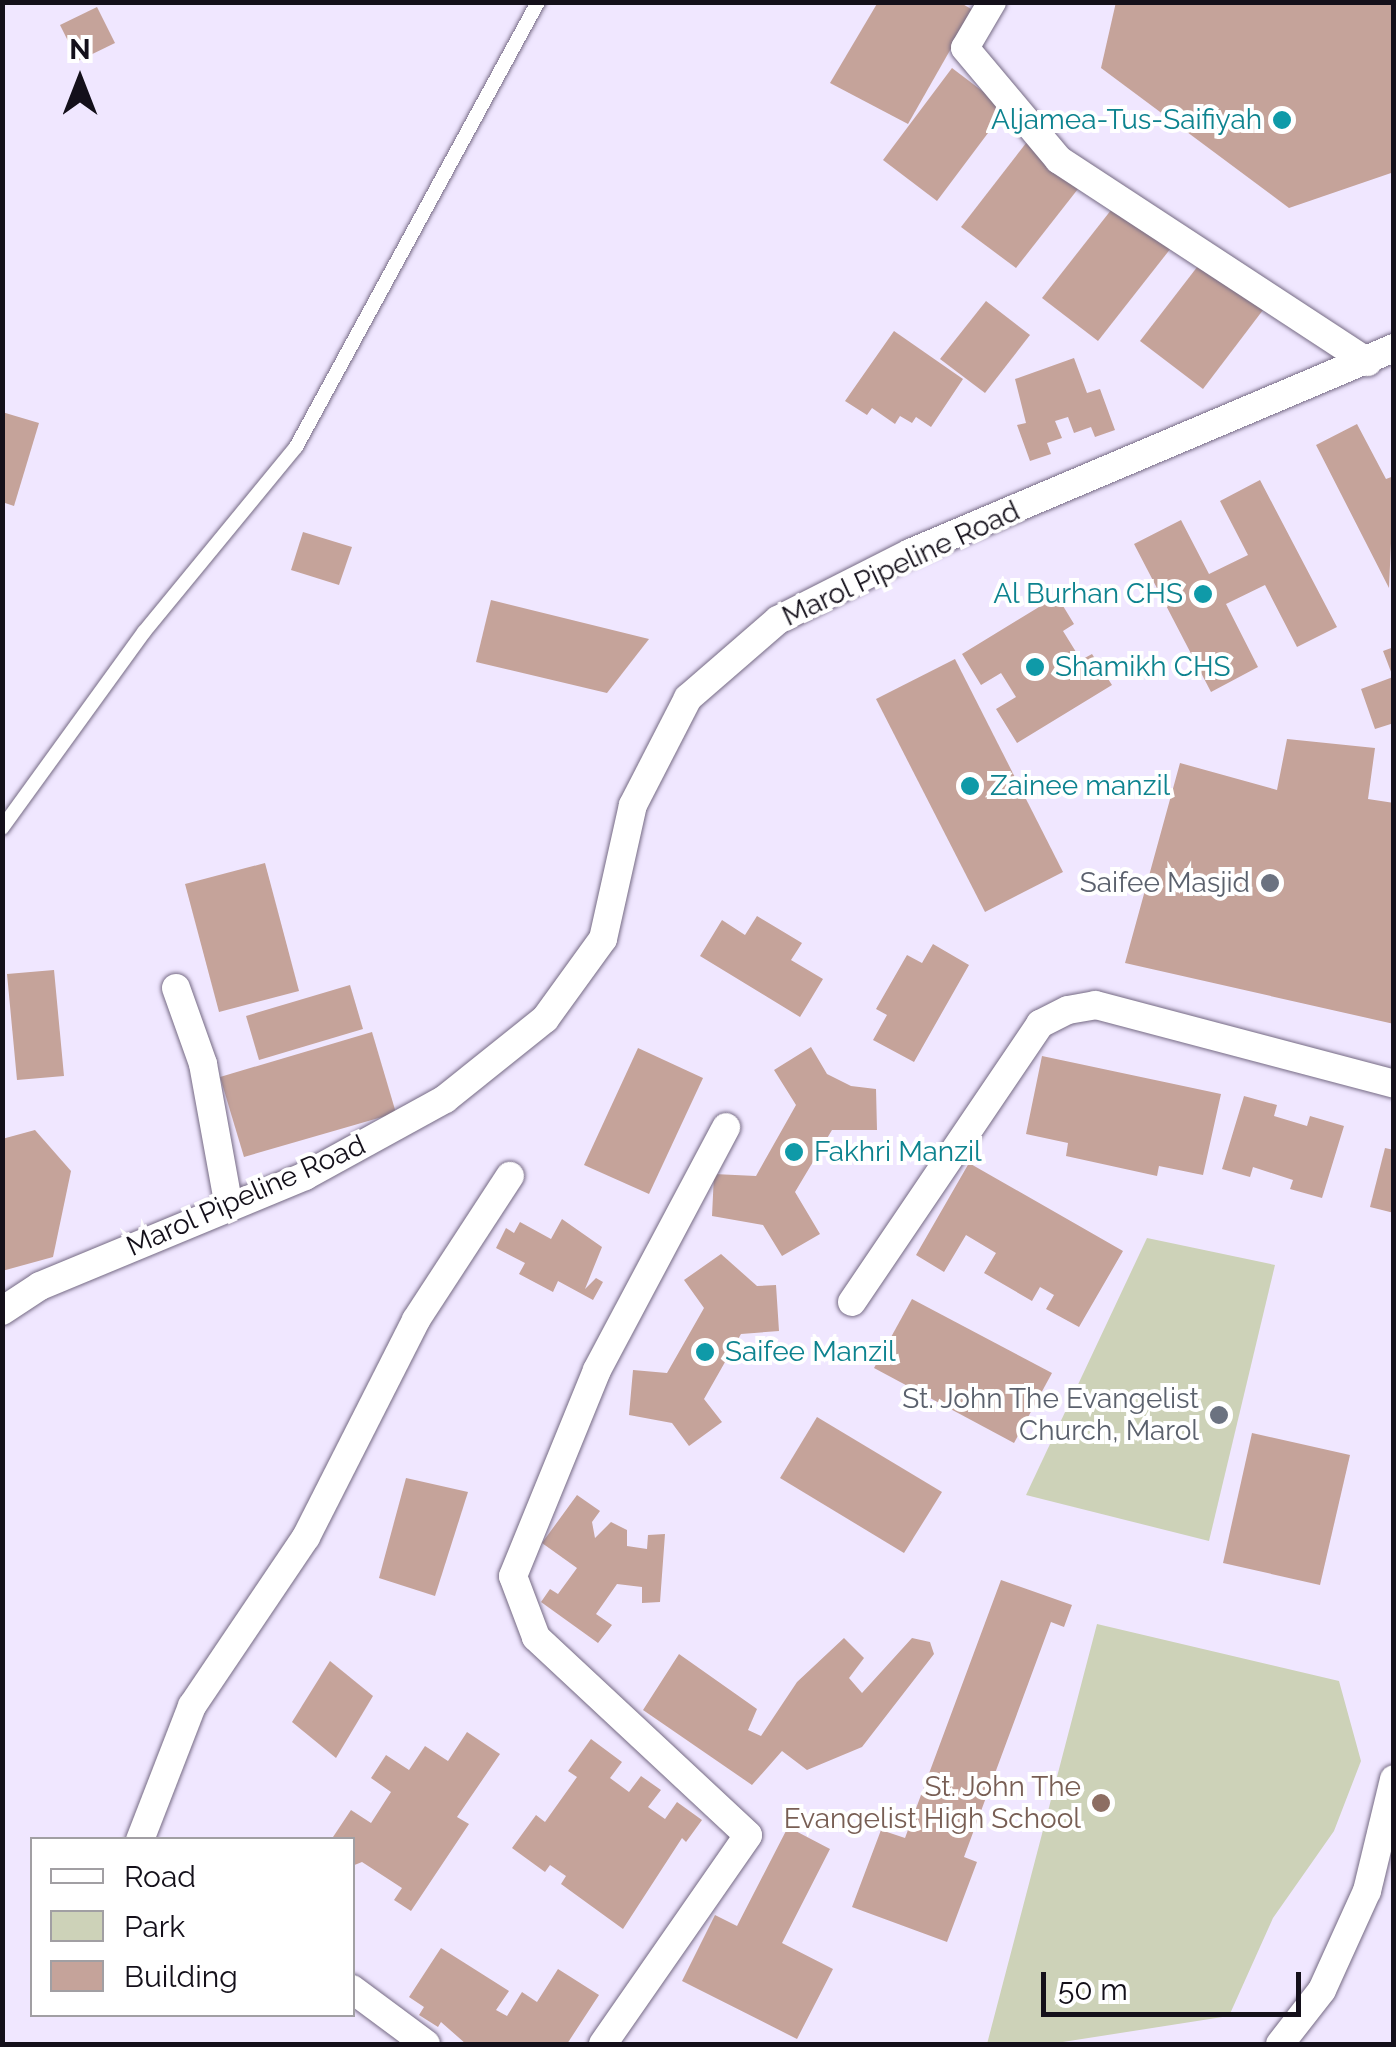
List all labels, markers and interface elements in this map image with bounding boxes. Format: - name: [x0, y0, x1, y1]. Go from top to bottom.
- north arrow: [30, 30, 130, 130]
- text: N: [69, 33, 91, 66]
- place label: Aljamea-Tus-Saifiyah: [991, 103, 1262, 137]
- marker: Aljamea-Tus-Saifiyah: [1271, 109, 1293, 131]
- street label: Marol Pipeline Road: [777, 494, 1025, 634]
- place label: Al Burhan CHS: [992, 577, 1183, 611]
- marker: Al Burhan CHS: [1192, 583, 1214, 605]
- place label: Shamikh CHS: [1055, 650, 1231, 684]
- marker: Shamikh CHS: [1024, 656, 1046, 678]
- place label: Zainee manzil: [990, 769, 1170, 803]
- marker: Zainee manzil: [959, 775, 981, 797]
- place label: Saifee Masjid: [1080, 866, 1250, 900]
- marker: Saifee Masjid: [1259, 872, 1281, 894]
- street label: Marol Pipeline Road: [121, 1128, 371, 1264]
- place label: Fakhri Manzil: [814, 1135, 982, 1169]
- marker: Fakhri Manzil: [783, 1141, 805, 1163]
- place label: Saifee Manzil: [725, 1335, 896, 1369]
- marker: Saifee Manzil: [694, 1341, 716, 1363]
- place label: St. John The Evangelist Church, Marol: [901, 1382, 1199, 1448]
- marker: St. John The Evangelist Church, Marol: [1208, 1404, 1230, 1426]
- place label: St. John The Evangelist High School: [784, 1770, 1081, 1836]
- marker: St. John The Evangelist High School: [1090, 1792, 1112, 1814]
- legend: [30, 1837, 355, 2017]
- text: Road: [124, 1859, 196, 1894]
- text: Park: [124, 1909, 185, 1944]
- scale bar: [1046, 1952, 1306, 2014]
- text: Building: [124, 1959, 238, 1994]
- text: 50 m: [1058, 1972, 1128, 2007]

